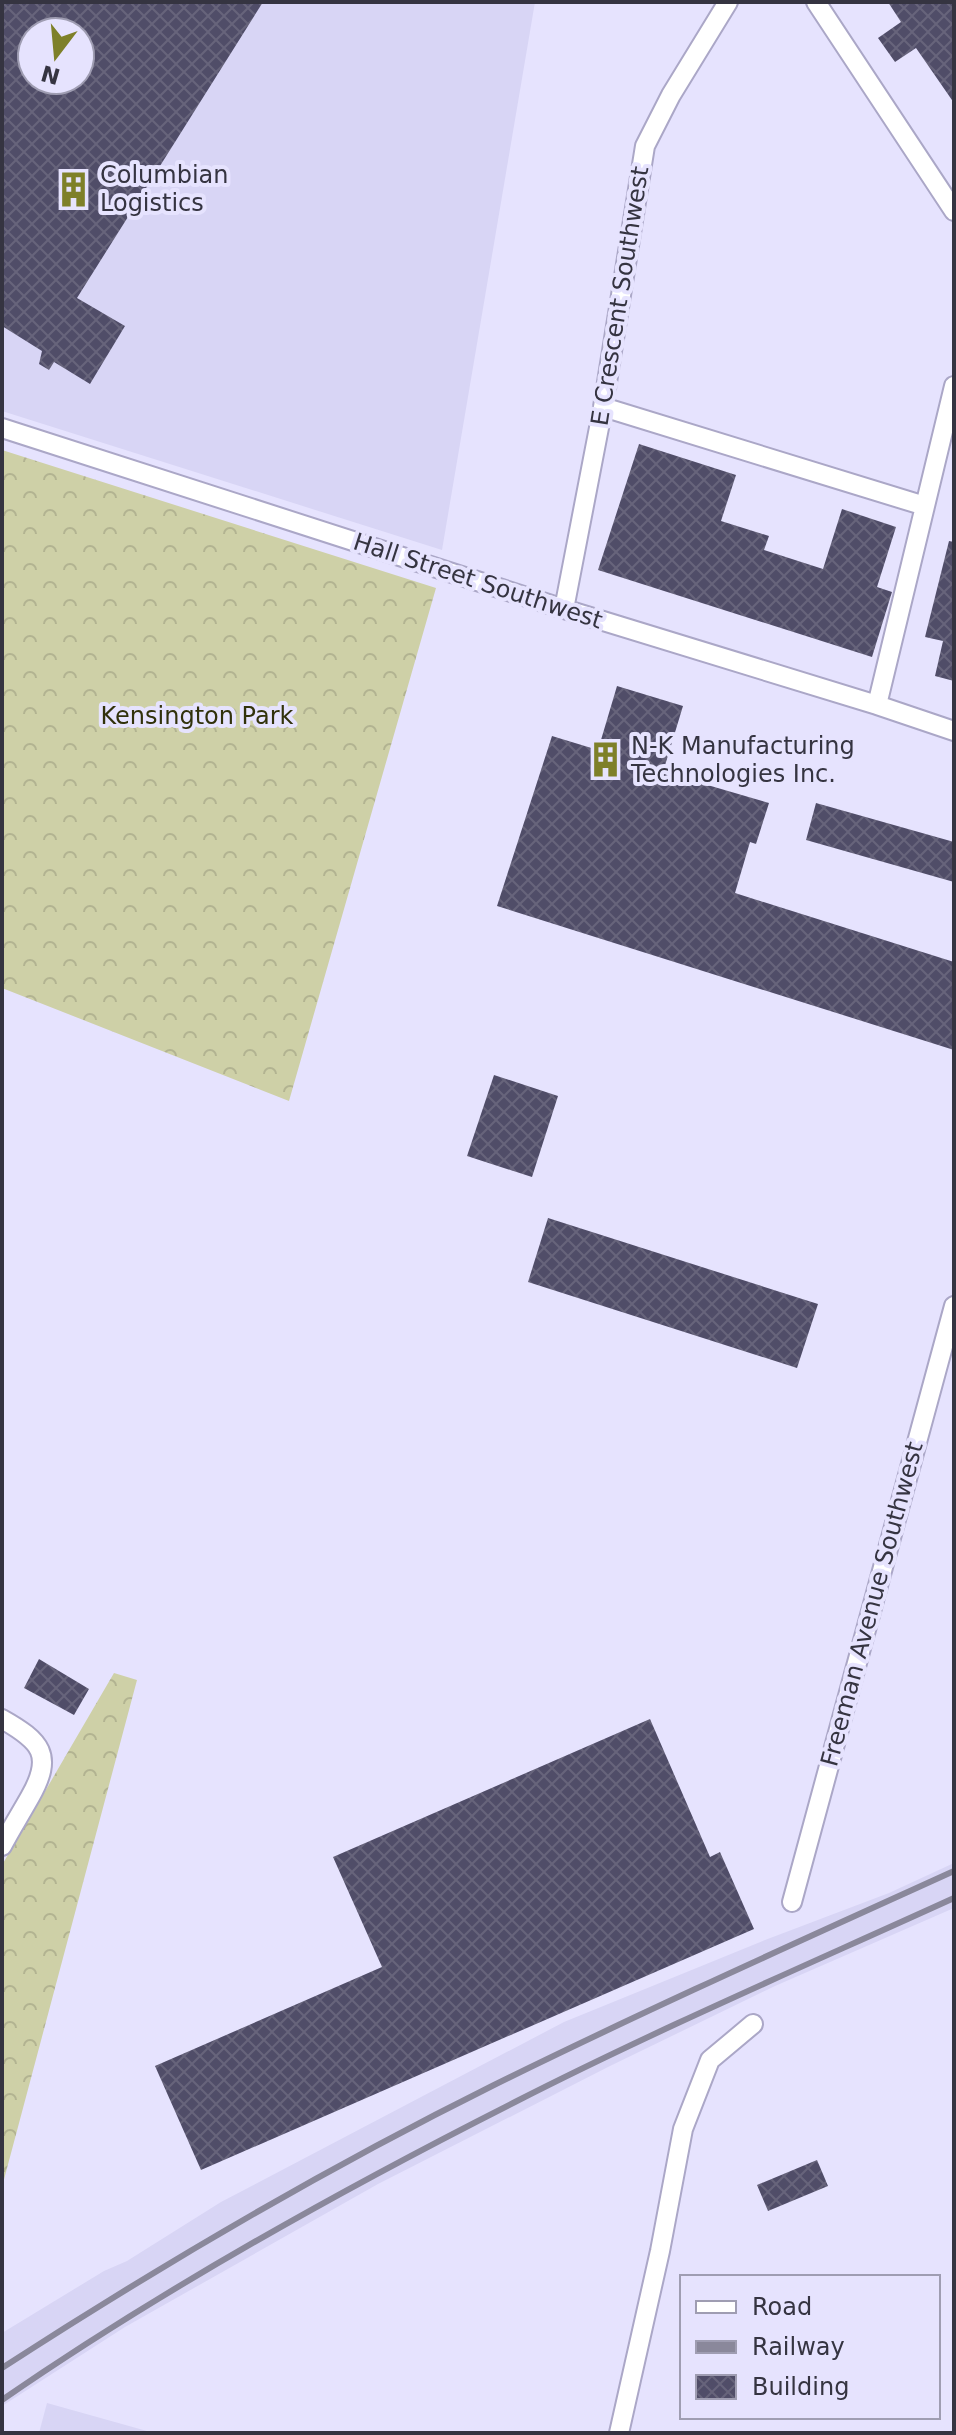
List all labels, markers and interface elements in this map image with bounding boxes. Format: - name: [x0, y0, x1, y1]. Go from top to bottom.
- north arrow: [16, 16, 96, 96]
- text: N: [38, 60, 63, 89]
- place label: Columbian Logistics: [100, 161, 229, 217]
- street label: E Crescent Southwest: [586, 164, 654, 428]
- building icon: Columbian Logistics: [55, 170, 93, 208]
- street label: Hall Street Southwest: [350, 527, 606, 635]
- park label: Kensington Park: [101, 702, 294, 730]
- place label: N-K Manufacturing Technologies Inc.: [630, 732, 855, 788]
- building icon: N-K Manufacturing Technologies Inc.: [586, 741, 624, 779]
- street label: Freeman Avenue Southwest: [815, 1439, 929, 1769]
- legend: [680, 2275, 940, 2419]
- text: Road: [752, 2293, 812, 2321]
- text: Railway: [752, 2333, 845, 2361]
- text: Building: [752, 2373, 849, 2401]

